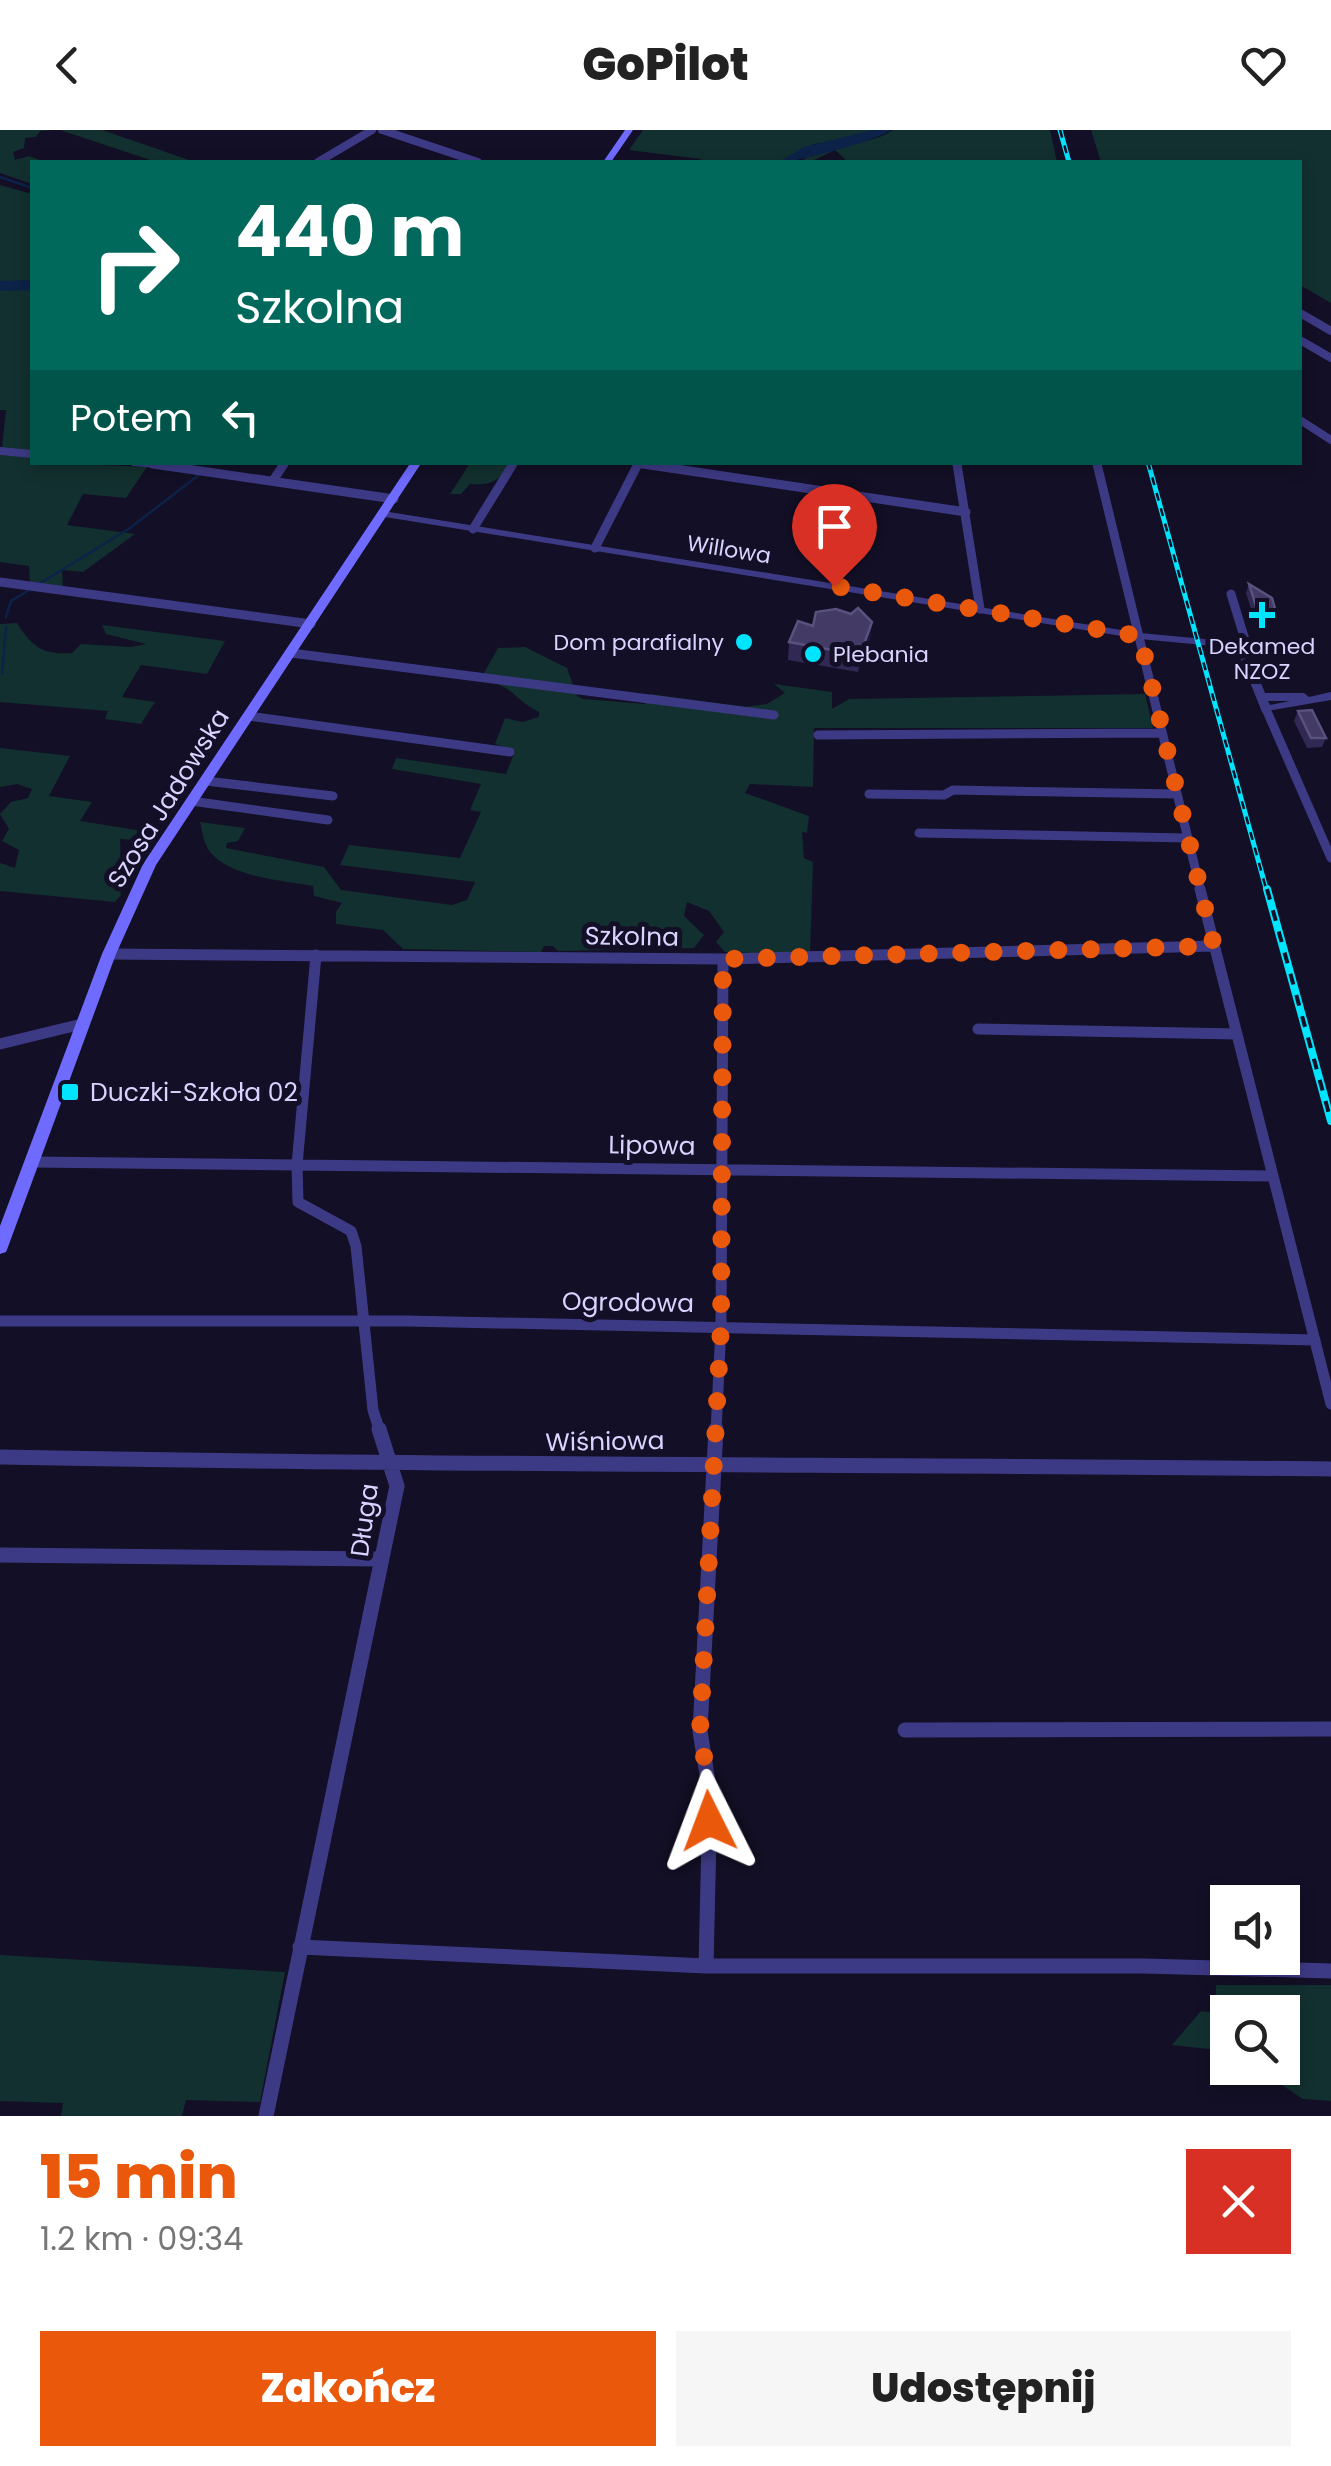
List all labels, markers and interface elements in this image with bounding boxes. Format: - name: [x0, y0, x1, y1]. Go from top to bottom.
- text: GoPilot: [582, 33, 749, 96]
- icon: back: [40, 38, 95, 93]
- icon: heart: [1236, 38, 1291, 93]
- text: 440 m: [235, 182, 464, 281]
- icon: right: [70, 200, 200, 330]
- text: Szkolna: [235, 276, 404, 339]
- icon: left: [213, 390, 268, 445]
- text: Potem: [70, 391, 193, 444]
- pin: [792, 484, 877, 587]
- icon: arrive: [807, 499, 862, 554]
- street label: Willowa: [685, 528, 773, 571]
- marker: Dekamed NZOZ: [1249, 602, 1275, 628]
- place label: Dom parafialny: [554, 627, 725, 658]
- marker: Dom parafialny: [733, 631, 755, 653]
- place label: Dekamed NZOZ: [1209, 631, 1315, 687]
- place label: Plebania: [833, 639, 929, 670]
- marker: Plebania: [802, 643, 824, 665]
- street label: Szosa Jadowska: [99, 702, 238, 894]
- street label: Szkolna: [585, 918, 679, 955]
- place label: Duczki-Szkoła 02: [90, 1075, 298, 1110]
- marker: Duczki-Szkoła 02: [59, 1081, 81, 1103]
- street label: Lipowa: [608, 1127, 696, 1164]
- street label: Ogrodowa: [562, 1284, 694, 1321]
- street label: Wiśniowa: [545, 1423, 665, 1460]
- street label: Długa: [342, 1481, 387, 1559]
- position arrow: [657, 1769, 761, 1873]
- map controls: [1210, 1885, 1300, 2085]
- button: sound: [1210, 1885, 1300, 1975]
- button: search: [1210, 1995, 1300, 2085]
- text: 15 min: [40, 2135, 238, 2219]
- button: close: [1186, 2149, 1291, 2254]
- text: 1.2 km · 09:34: [40, 2216, 243, 2261]
- button: Zakończ: [40, 2331, 656, 2446]
- button: Udostępnij: [676, 2331, 1291, 2446]

